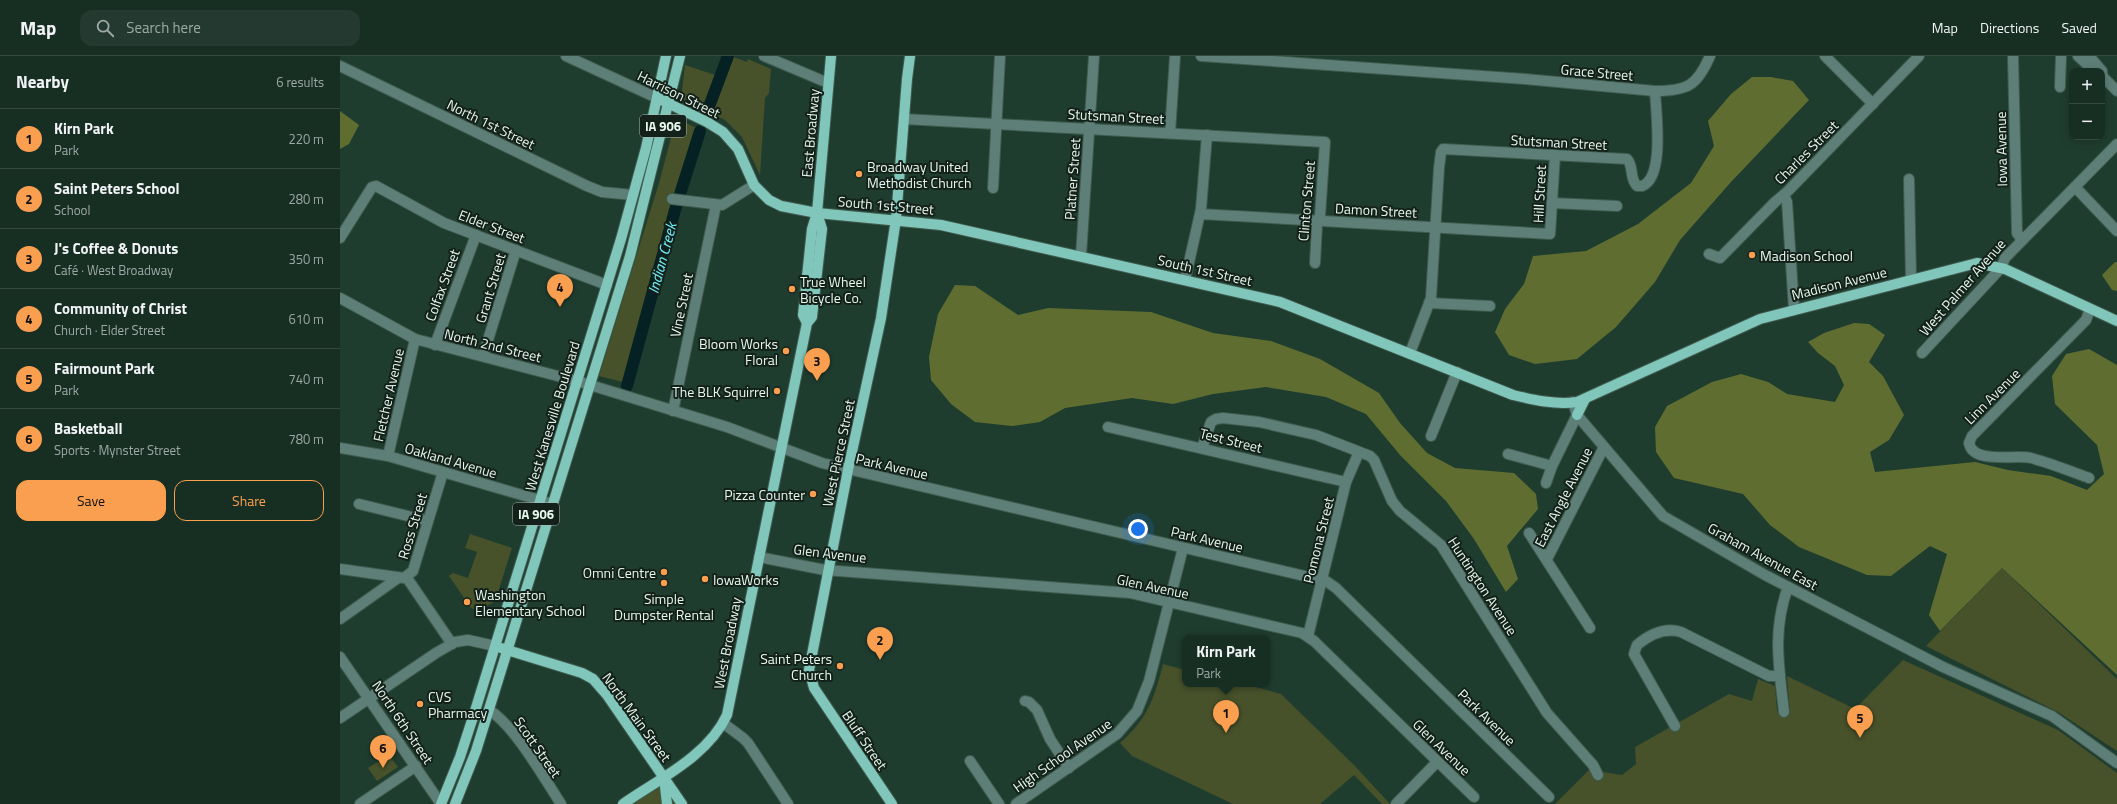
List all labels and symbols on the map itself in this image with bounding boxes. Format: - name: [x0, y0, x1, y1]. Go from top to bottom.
- street label: Grace Street: [1560, 58, 1634, 86]
- street label: Harrison Street: [634, 65, 724, 123]
- street label: East Broadway: [796, 88, 824, 178]
- street label: North 1st Street: [443, 94, 539, 154]
- street label: Stutsman Street: [1067, 103, 1165, 129]
- street label: Iowa Avenue: [1990, 111, 2012, 187]
- road number: IA 906: [640, 115, 686, 137]
- street label: Charles Street: [1769, 115, 1843, 189]
- street label: Stutsman Street: [1510, 129, 1608, 155]
- street label: Platner Street: [1059, 137, 1085, 221]
- place label: Broadway United Methodist Church: [867, 156, 971, 193]
- street label: Clinton Street: [1292, 160, 1320, 242]
- street label: Hill Street: [1527, 164, 1551, 224]
- marker: Broadway United Methodist Church: [854, 169, 864, 179]
- street label: South 1st Street: [837, 190, 935, 220]
- street label: Damon Street: [1335, 197, 1417, 223]
- street label: Elder Street: [456, 204, 528, 248]
- water label: Indian Creek: [642, 218, 683, 296]
- street label: West Palmer Avenue: [1914, 234, 2010, 340]
- place label: Madison School: [1760, 245, 1853, 266]
- street label: Colfax Street: [419, 246, 465, 324]
- street label: South 1st Street: [1156, 249, 1254, 291]
- street label: Grant Street: [469, 250, 511, 326]
- marker: Madison School: [1747, 250, 1757, 260]
- street label: Madison Avenue: [1789, 261, 1889, 305]
- street label: Vine Street: [664, 271, 698, 339]
- place label: True Wheel Bicycle Co.: [800, 271, 866, 308]
- pin: 4: [547, 274, 573, 307]
- marker: True Wheel Bicycle Co.: [787, 284, 797, 294]
- street label: North 2nd Street: [442, 323, 544, 367]
- place label: Bloom Works Floral: [699, 333, 778, 370]
- street label: West Kanesville Boulevard: [519, 339, 585, 493]
- street label: Fletcher Avenue: [367, 346, 409, 444]
- marker: Bloom Works Floral: [781, 346, 791, 356]
- pin: 3: [804, 348, 830, 381]
- street label: Linn Avenue: [1959, 363, 2025, 429]
- place label: The BLK Squirrel: [672, 381, 769, 402]
- marker: The BLK Squirrel: [772, 386, 782, 396]
- street label: West Pierce Street: [816, 397, 860, 509]
- street label: Test Street: [1198, 422, 1265, 458]
- street label: Oakland Avenue: [402, 437, 500, 483]
- street label: East Angle Avenue: [1529, 443, 1597, 551]
- street label: Park Avenue: [854, 447, 930, 485]
- place label: Pizza Counter: [724, 484, 805, 505]
- marker: Pizza Counter: [808, 489, 818, 499]
- street label: Ross Street: [392, 490, 432, 562]
- street label: Pomona Street: [1297, 494, 1339, 585]
- road number: IA 906: [513, 503, 559, 525]
- street label: Graham Avenue East: [1704, 517, 1822, 595]
- your location: [1128, 519, 1148, 539]
- street label: Park Avenue: [1169, 520, 1245, 558]
- street label: Huntington Avenue: [1443, 533, 1523, 639]
- street label: Glen Avenue: [792, 538, 868, 568]
- place label: Omni Centre: [583, 562, 656, 583]
- marker: Omni Centre: [659, 567, 669, 577]
- street label: Glen Avenue: [1115, 568, 1191, 604]
- place label: IowaWorks: [713, 569, 779, 590]
- marker: IowaWorks: [700, 574, 710, 584]
- marker: Simple Dumpster Rental: [659, 578, 669, 588]
- place label: Washington Elementary School: [475, 584, 585, 621]
- place label: Simple Dumpster Rental: [614, 588, 714, 625]
- street label: West Broadway: [708, 595, 746, 691]
- marker: Washington Elementary School: [462, 597, 472, 607]
- pin: 2: [867, 627, 893, 660]
- place label: Saint Peters Church: [760, 648, 832, 685]
- marker: Saint Peters Church: [835, 661, 845, 671]
- street label: North Main Street: [597, 668, 677, 766]
- street label: North 6th Street: [369, 677, 437, 767]
- street label: Park Avenue: [1453, 684, 1521, 750]
- place label: CVS Pharmacy: [428, 686, 487, 723]
- marker: CVS Pharmacy: [415, 699, 425, 709]
- pin: 1: [1213, 700, 1239, 733]
- pin: 5: [1847, 705, 1873, 738]
- street label: Bluff Street: [837, 706, 893, 774]
- street label: Scott Street: [509, 712, 567, 782]
- street label: High School Avenue: [1008, 713, 1116, 797]
- street label: Glen Avenue: [1408, 714, 1476, 780]
- pin: 6: [370, 735, 396, 768]

